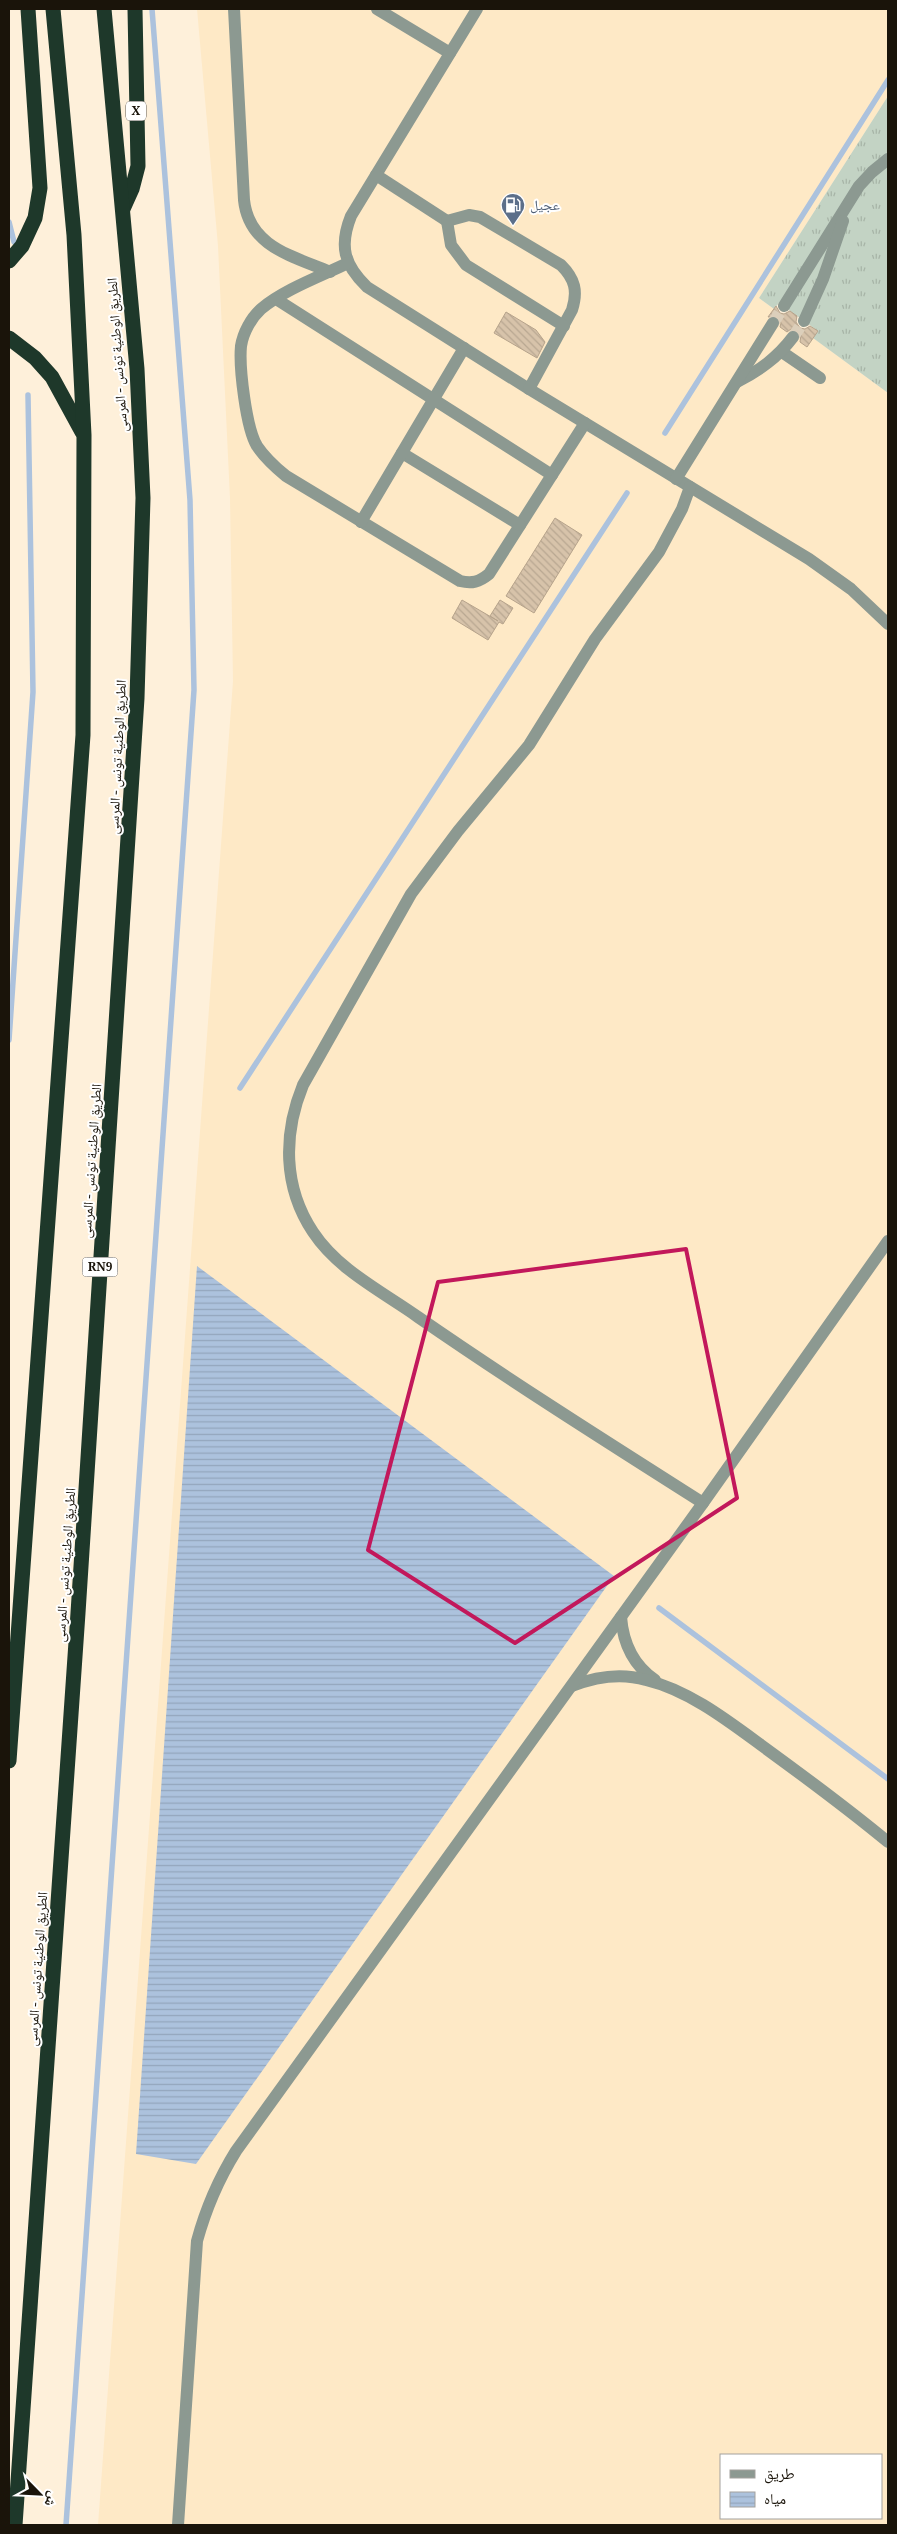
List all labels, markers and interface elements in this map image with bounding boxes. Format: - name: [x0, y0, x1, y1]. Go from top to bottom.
- road number: X: [126, 102, 146, 120]
- fuel station icon: عجيل: [500, 192, 526, 226]
- place label: عجيل: [530, 195, 560, 219]
- street label: الطريق الوطنية تونس - المرسى: [102, 277, 136, 433]
- street label: الطريق الوطنية تونس - المرسى: [103, 679, 135, 835]
- street label: الطريق الوطنية تونس - المرسى: [76, 1083, 110, 1239]
- road number: RN9: [82, 1258, 118, 1276]
- street label: الطريق الوطنية تونس - المرسى: [50, 1487, 84, 1643]
- street label: الطريق الوطنية تونس - المرسى: [22, 1891, 56, 2047]
- legend: [720, 2454, 882, 2519]
- text: طريق: [764, 2463, 795, 2489]
- north arrow: [15, 2469, 65, 2519]
- text: ش: [36, 2487, 64, 2510]
- text: مياه: [764, 2488, 786, 2514]

